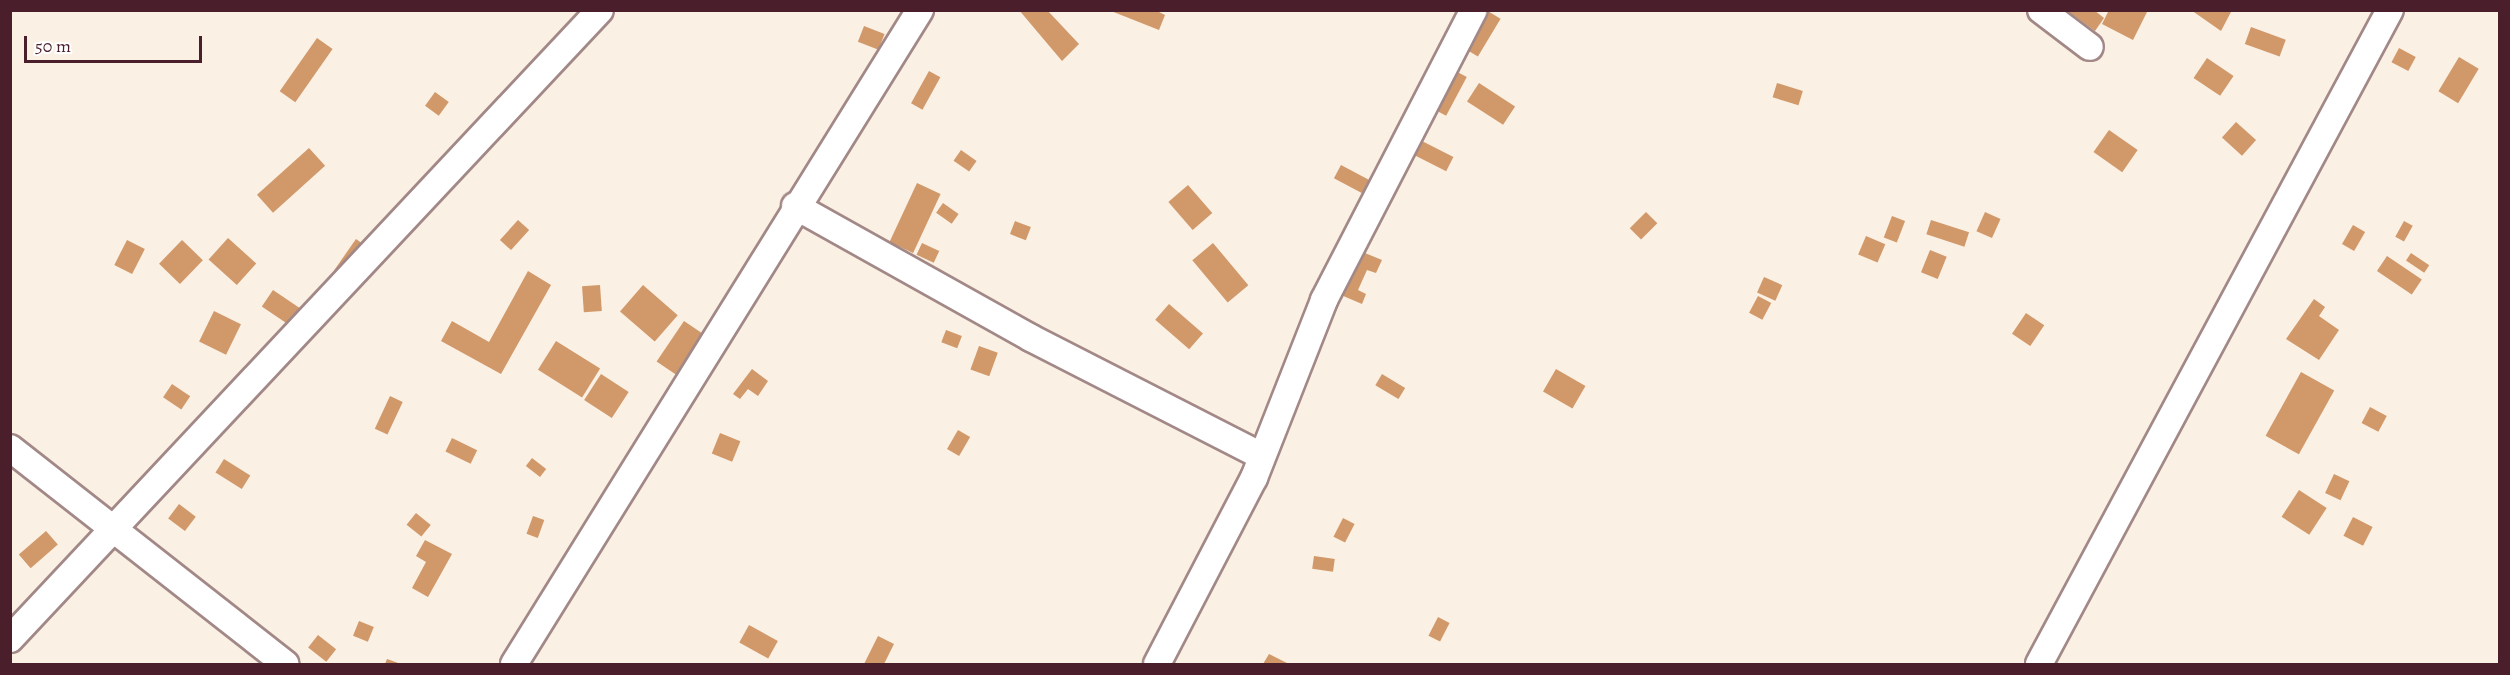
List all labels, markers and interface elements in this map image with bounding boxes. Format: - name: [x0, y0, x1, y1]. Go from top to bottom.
- scale bar: [27, 24, 206, 62]
- text: 50 m: [35, 34, 71, 58]

